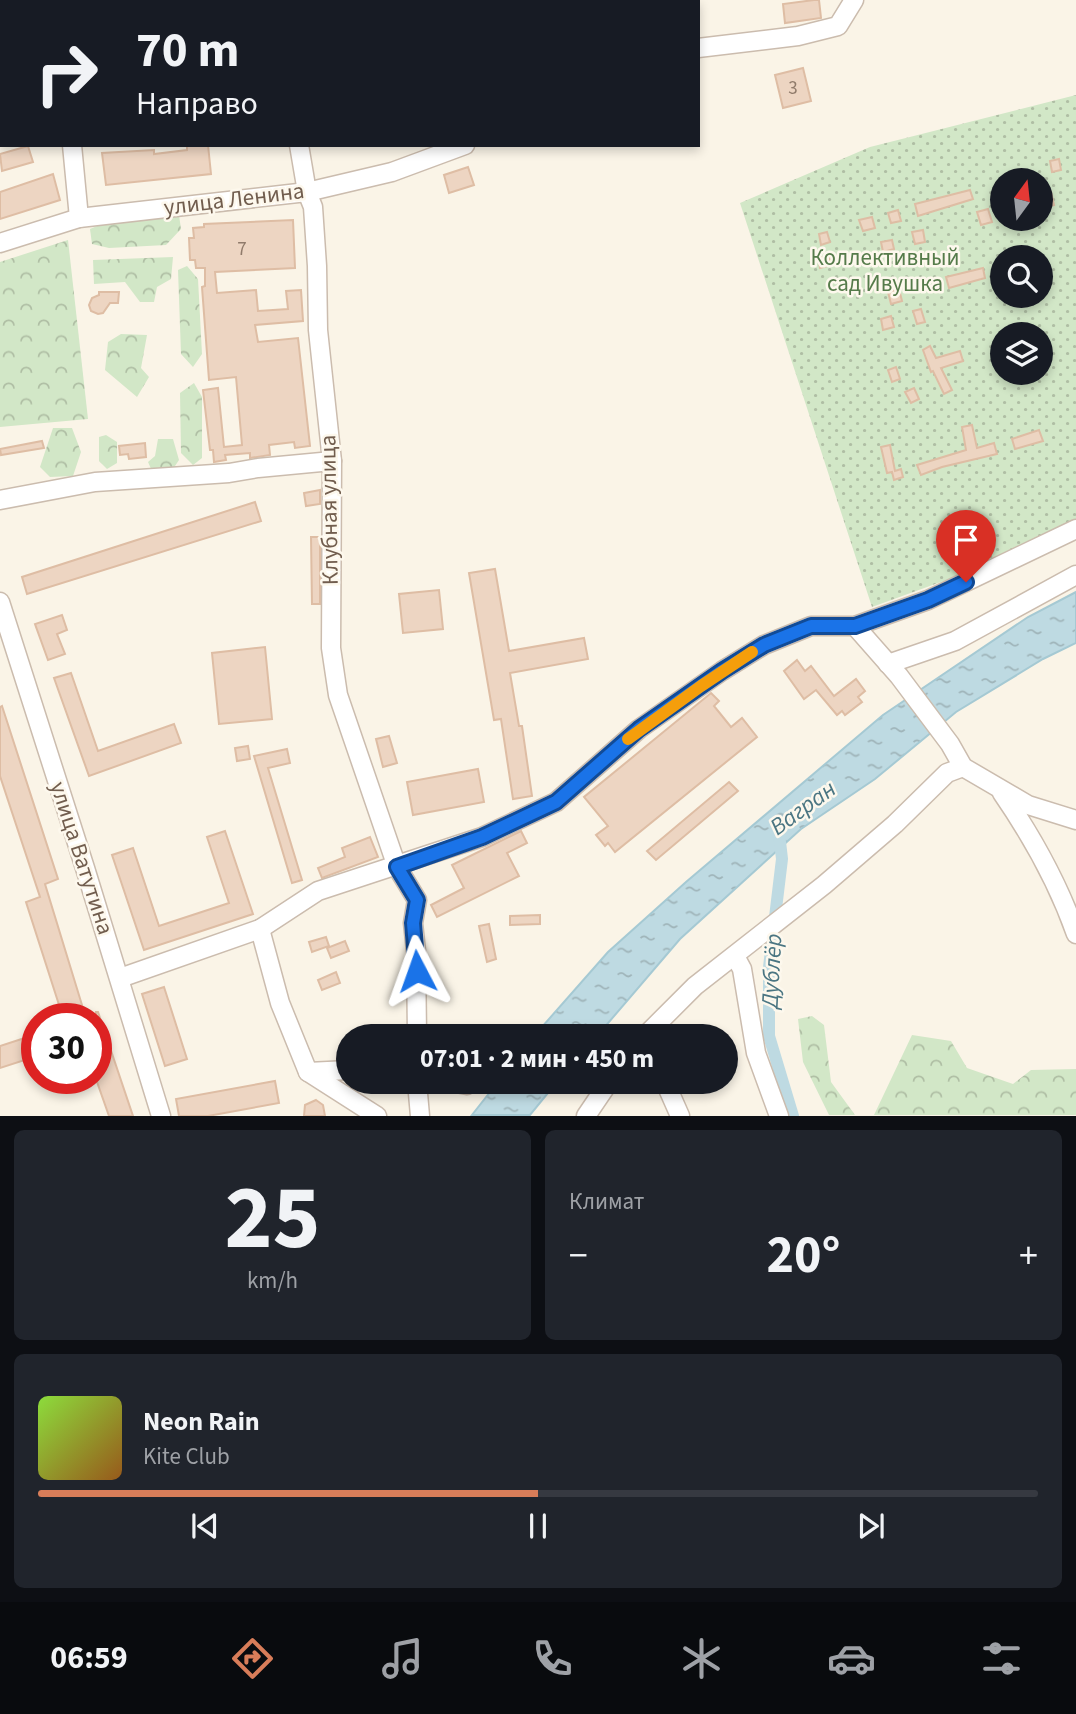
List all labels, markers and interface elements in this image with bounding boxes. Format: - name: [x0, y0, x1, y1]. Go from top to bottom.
- text: 70 m: [136, 16, 240, 86]
- icon: right: [21, 28, 112, 119]
- house number: 3: [788, 75, 798, 102]
- text: Направо: [136, 81, 258, 127]
- north arrow: [990, 168, 1054, 231]
- map controls: [990, 168, 1053, 385]
- street label: улица Ленина: [162, 174, 306, 224]
- house number: 7: [237, 236, 247, 263]
- park label: Коллективный сад Ивушка: [810, 241, 960, 300]
- button: search: [990, 245, 1053, 308]
- button: layers: [990, 322, 1053, 385]
- street label: Клубная улица: [311, 434, 347, 586]
- pin: [936, 510, 996, 582]
- icon: arrive: [947, 521, 985, 559]
- water label: Вагран: [763, 772, 844, 844]
- street label: улица Ватутина: [42, 777, 122, 939]
- water label: Дублёр: [752, 933, 791, 1011]
- position arrow: [380, 934, 454, 1008]
- speed limit sign: 30: [21, 1003, 112, 1094]
- text: 07:01 · 2 мин · 450 m: [420, 1040, 654, 1077]
- text: 25: [224, 1154, 321, 1283]
- text: Климат: [569, 1185, 644, 1218]
- text: 20°: [767, 1219, 840, 1293]
- text: −: [569, 1229, 588, 1283]
- text: +: [1019, 1229, 1038, 1283]
- text: km/h: [247, 1264, 298, 1297]
- text: Neon Rain: [143, 1403, 260, 1440]
- text: Kite Club: [143, 1440, 230, 1473]
- icon: previous: [186, 1507, 224, 1545]
- icon: pause: [519, 1507, 557, 1545]
- icon: next: [852, 1507, 890, 1545]
- icon: directions: [228, 1634, 277, 1683]
- icon: music: [378, 1634, 427, 1683]
- icon: phone: [528, 1634, 577, 1683]
- icon: climate: [677, 1634, 726, 1683]
- icon: car: [827, 1634, 876, 1683]
- icon: filters: [977, 1634, 1026, 1683]
- text: 06:59: [50, 1635, 128, 1681]

